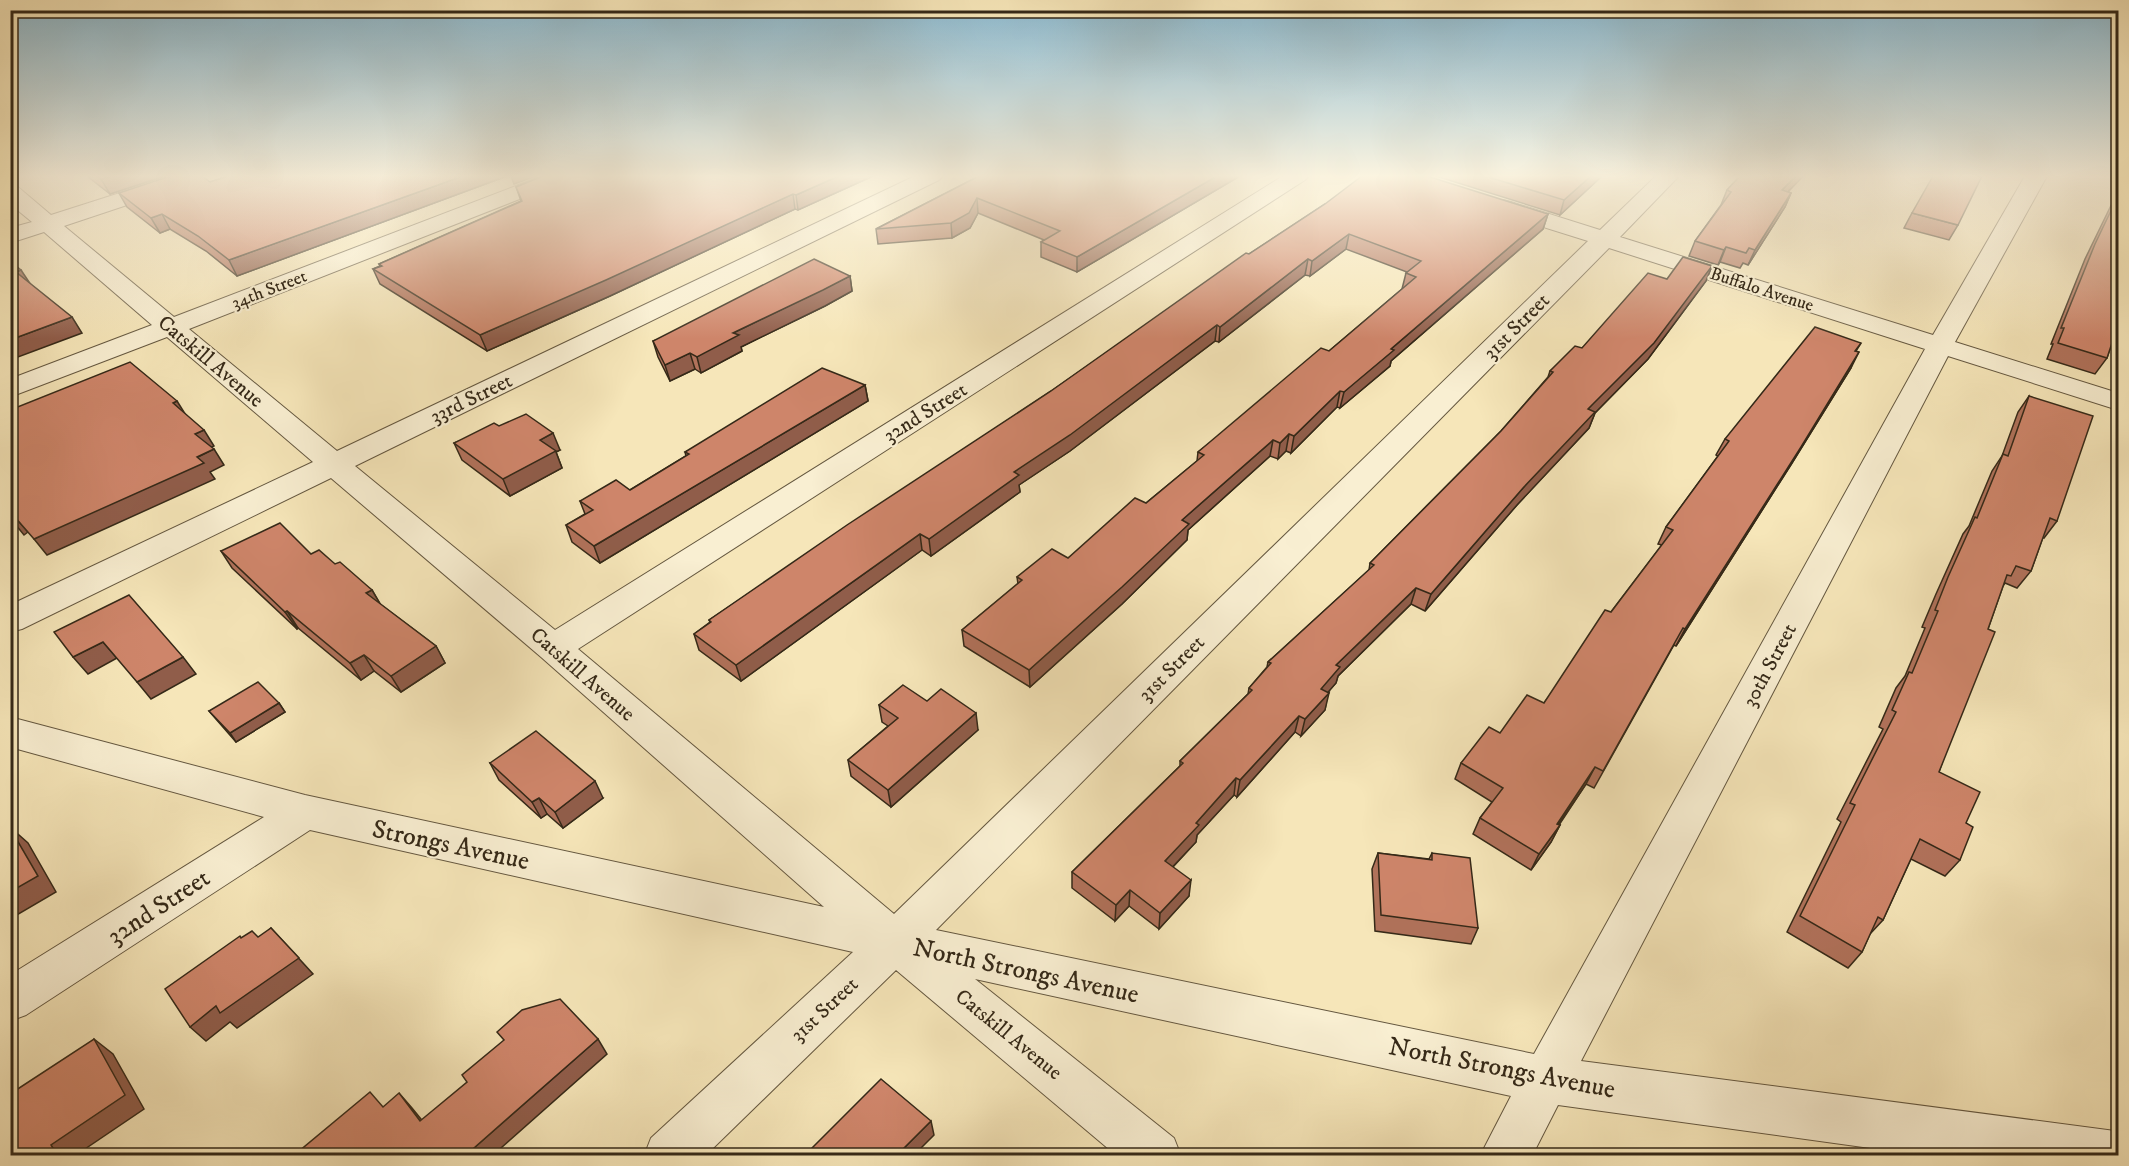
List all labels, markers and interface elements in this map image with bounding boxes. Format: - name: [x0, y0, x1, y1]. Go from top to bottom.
- street label: Buffalo Avenue: [1707, 263, 1816, 317]
- street label: 34th Street: [229, 265, 310, 314]
- street label: 31st Street: [1478, 288, 1556, 365]
- street label: Catskill Avenue: [152, 310, 269, 414]
- street label: 33rd Street: [426, 368, 517, 430]
- street label: 32nd Street: [879, 377, 972, 449]
- street label: 30th Street: [1737, 619, 1803, 712]
- street label: Catskill Avenue: [525, 622, 640, 727]
- street label: 31st Street: [1133, 630, 1211, 707]
- street label: Strongs Avenue: [369, 813, 532, 878]
- street label: 32nd Street: [101, 862, 216, 953]
- street label: North Strongs Avenue: [910, 931, 1142, 1012]
- street label: 31st Street: [785, 972, 864, 1048]
- street label: Catskill Avenue: [950, 984, 1067, 1086]
- street label: North Strongs Avenue: [1386, 1030, 1618, 1107]

